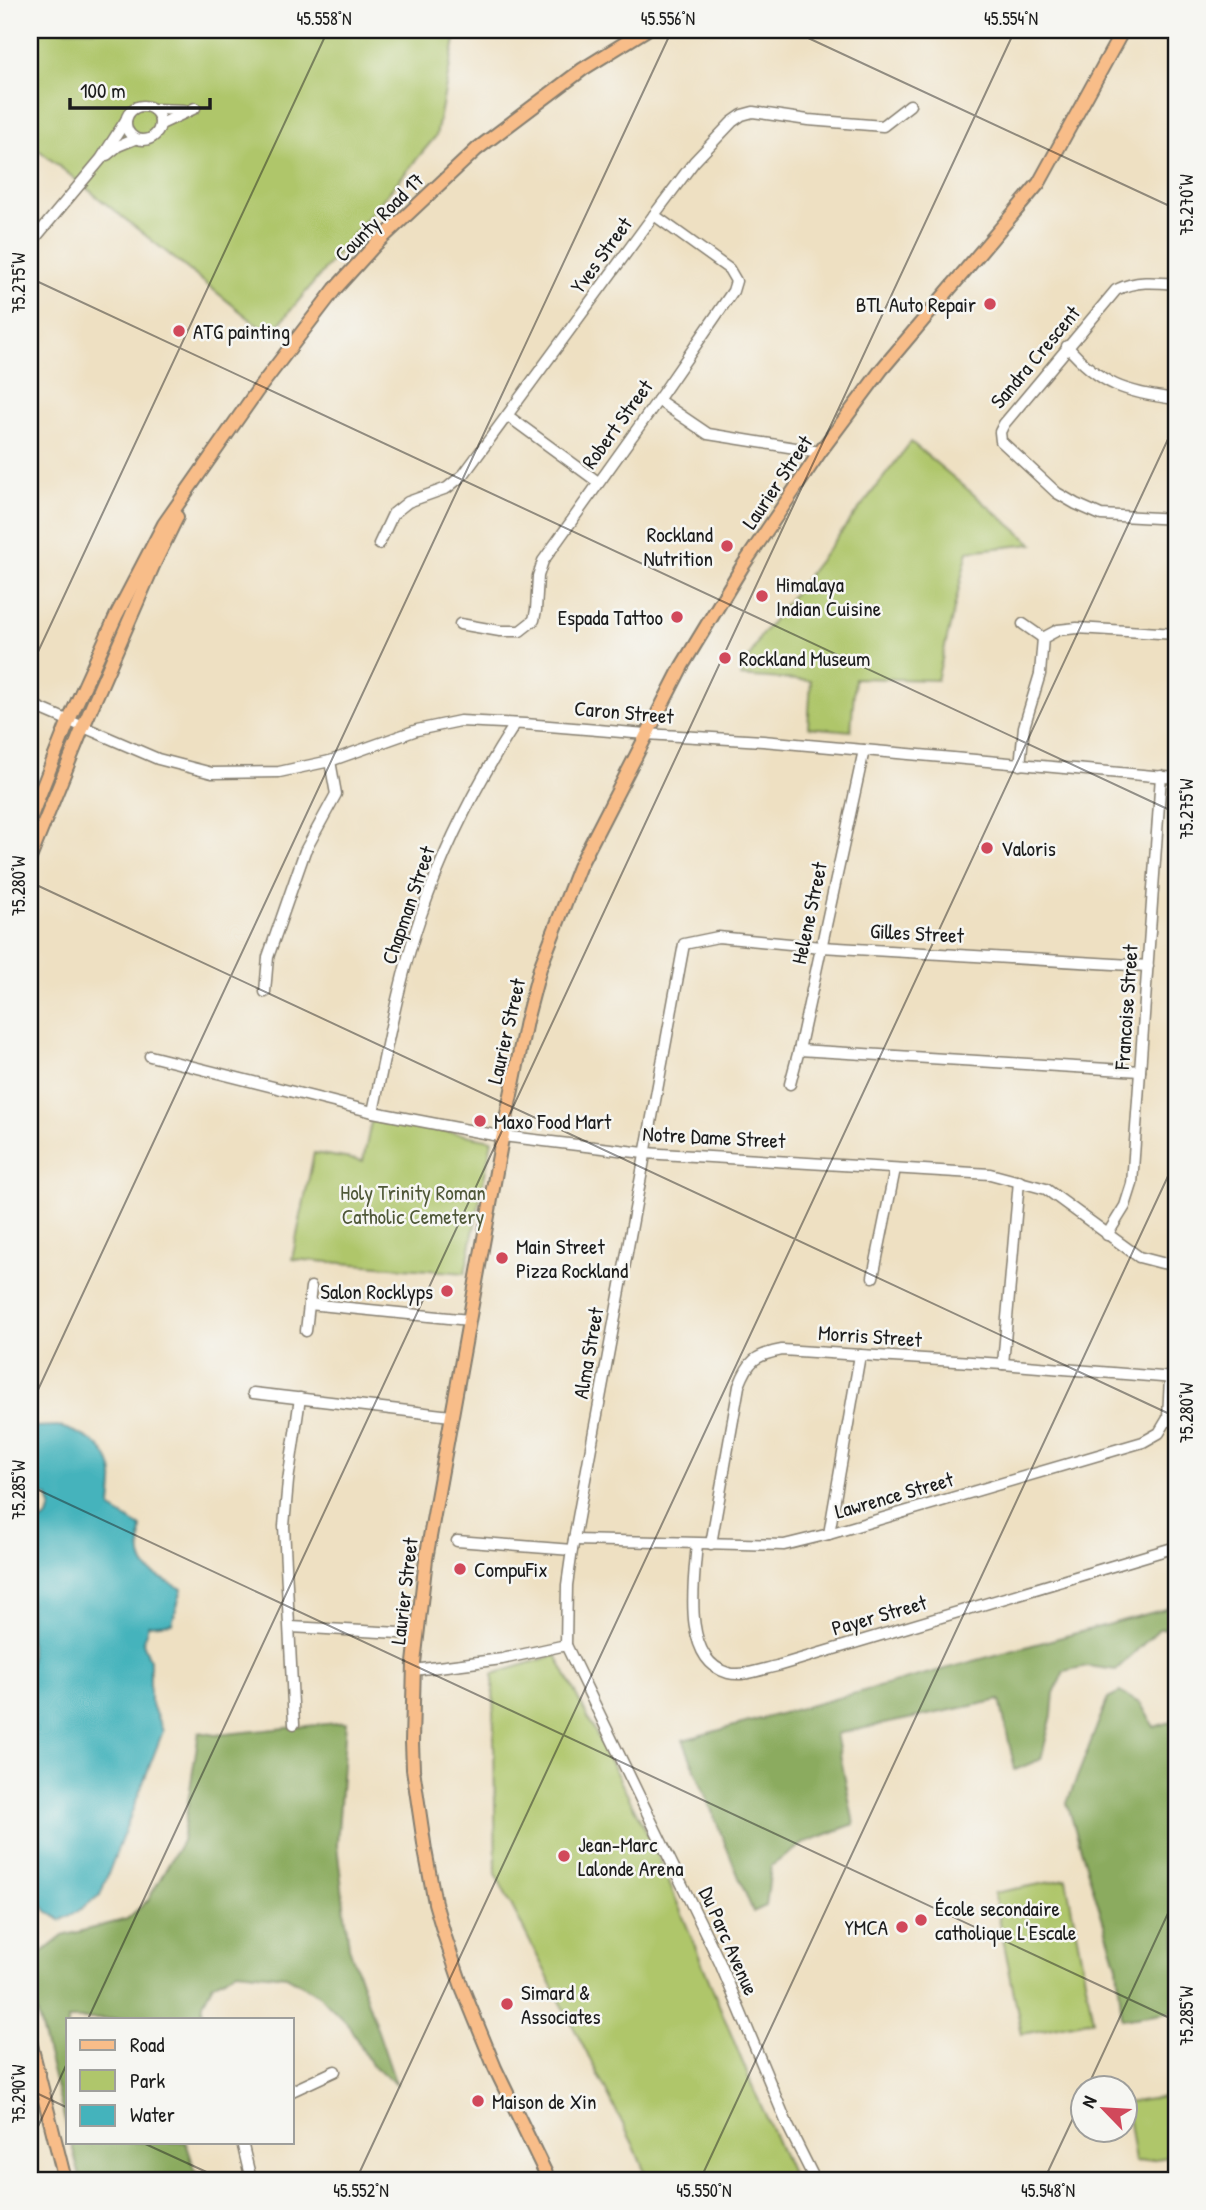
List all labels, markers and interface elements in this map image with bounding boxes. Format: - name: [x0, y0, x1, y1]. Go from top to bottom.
- text: 45.558°N: [297, 6, 352, 31]
- text: 45.556°N: [641, 6, 695, 31]
- text: 45.554°N: [984, 6, 1038, 31]
- scale bar: [70, 66, 210, 110]
- text: 100 m: [80, 76, 126, 105]
- street label: County Road 17: [328, 166, 430, 268]
- text: 75.270°W: [1174, 174, 1199, 236]
- street label: Yves Street: [563, 210, 639, 299]
- text: 75.275°W: [6, 253, 31, 313]
- place label: BTL Auto Repair: [856, 290, 976, 319]
- marker: BTL Auto Repair: [982, 296, 998, 312]
- street label: Sandra Crescent: [983, 299, 1087, 415]
- place label: ATG painting: [193, 317, 290, 346]
- marker: ATG painting: [171, 323, 187, 339]
- street label: Robert Street: [575, 373, 660, 475]
- street label: Laurier Street: [735, 429, 819, 535]
- place label: Rockland Nutrition: [644, 520, 713, 573]
- marker: Rockland Nutrition: [719, 538, 735, 554]
- place label: Himalaya Indian Cuisine: [776, 570, 881, 623]
- marker: Himalaya Indian Cuisine: [754, 588, 770, 604]
- place label: Espada Tattoo: [558, 603, 663, 632]
- marker: Espada Tattoo: [669, 609, 685, 625]
- place label: Rockland Museum: [739, 644, 870, 673]
- marker: Rockland Museum: [717, 650, 733, 666]
- street label: Caron Street: [573, 693, 676, 731]
- text: 75.275°W: [1174, 779, 1199, 839]
- place label: Valoris: [1001, 834, 1056, 863]
- marker: Valoris: [979, 840, 995, 856]
- street label: Chapman Street: [374, 841, 442, 968]
- text: 75.280°W: [6, 856, 31, 916]
- street label: Helene Street: [784, 859, 834, 967]
- street label: Gilles Street: [869, 916, 965, 950]
- street label: Francoise Street: [1107, 943, 1145, 1071]
- street label: Laurier Street: [480, 975, 532, 1087]
- place label: Maxo Food Mart: [494, 1107, 612, 1136]
- marker: Maxo Food Mart: [472, 1113, 488, 1129]
- street label: Notre Dame Street: [642, 1119, 787, 1155]
- park label: Holy Trinity Roman Catholic Cemetery: [340, 1178, 486, 1231]
- place label: Main Street Pizza Rockland: [516, 1232, 628, 1285]
- marker: Main Street Pizza Rockland: [494, 1250, 510, 1266]
- place label: Salon Rocklyps: [320, 1277, 433, 1306]
- marker: Salon Rocklyps: [439, 1283, 455, 1299]
- street label: Alma Street: [566, 1304, 610, 1401]
- street label: Morris Street: [817, 1318, 923, 1354]
- text: 75.280°W: [1174, 1383, 1199, 1443]
- text: 75.285°W: [6, 1460, 31, 1520]
- street label: Lawrence Street: [831, 1464, 957, 1526]
- street label: Laurier Street: [383, 1535, 425, 1646]
- place label: CompuFix: [474, 1555, 548, 1584]
- marker: CompuFix: [452, 1561, 468, 1577]
- street label: Payer Street: [828, 1587, 931, 1642]
- place label: Jean-Marc Lalonde Arena: [578, 1830, 683, 1883]
- marker: Jean-Marc Lalonde Arena: [556, 1848, 572, 1864]
- street label: Du Parc Avenue: [692, 1882, 766, 2000]
- place label: École secondaire catholique L'Escale: [935, 1894, 1076, 1947]
- marker: École secondaire catholique L'Escale: [913, 1912, 929, 1928]
- place label: YMCA: [844, 1913, 888, 1942]
- marker: YMCA: [894, 1919, 910, 1935]
- place label: Simard & Associates: [521, 1978, 601, 2031]
- text: 75.285°W: [1174, 1986, 1199, 2046]
- marker: Simard & Associates: [499, 1996, 515, 2012]
- legend: [66, 2018, 294, 2144]
- text: Road: [130, 2030, 164, 2059]
- text: 75.290°W: [6, 2065, 31, 2123]
- text: Park: [130, 2066, 165, 2095]
- north arrow: [1070, 2074, 1140, 2144]
- place label: Maison de Xin: [492, 2087, 597, 2116]
- text: N: [1075, 2092, 1103, 2112]
- marker: Maison de Xin: [470, 2093, 486, 2109]
- text: Water: [130, 2100, 175, 2129]
- text: 45.552°N: [333, 2178, 389, 2203]
- text: 45.550°N: [676, 2178, 732, 2203]
- text: 45.548°N: [1021, 2178, 1075, 2203]

